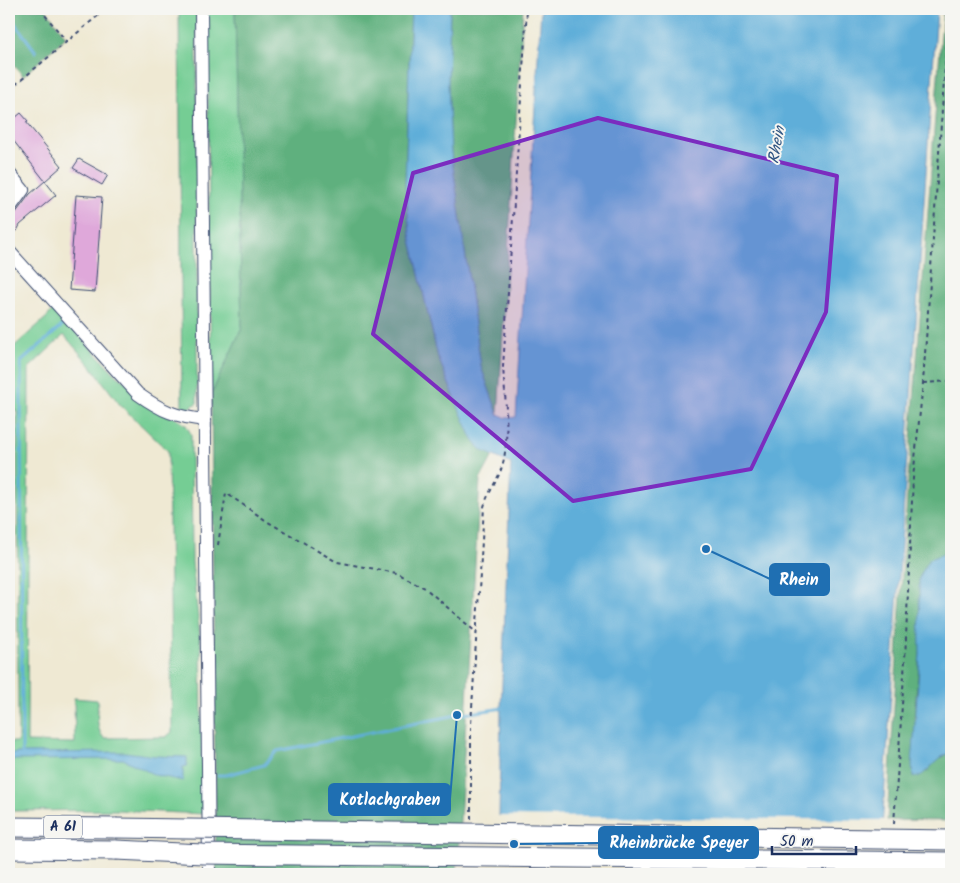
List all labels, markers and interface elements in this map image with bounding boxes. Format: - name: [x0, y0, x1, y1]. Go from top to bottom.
- water label: Rhein: [761, 123, 793, 166]
- callout: Rhein: [770, 564, 829, 595]
- text: Rhein: [779, 568, 819, 593]
- callout: Kotlachgraben: [329, 784, 450, 815]
- text: Kotlachgraben: [340, 788, 441, 813]
- road number: A 61: [44, 816, 82, 839]
- scale bar: [772, 823, 856, 855]
- callout: Rheinbrücke Speyer: [599, 827, 758, 858]
- text: 50 m: [780, 830, 814, 854]
- text: Rheinbrücke Speyer: [610, 831, 750, 856]

